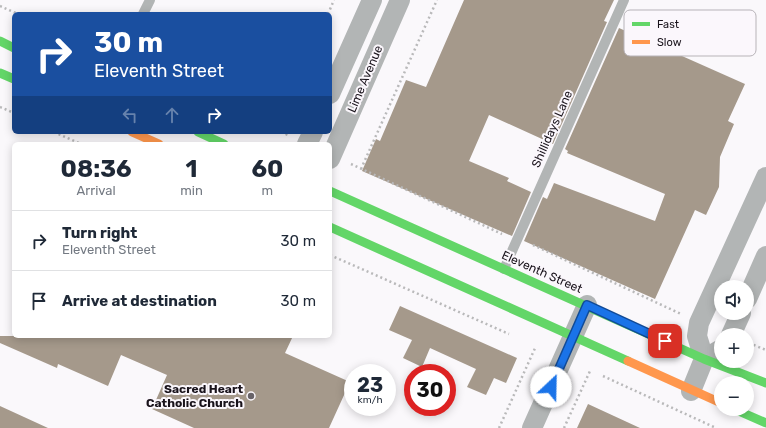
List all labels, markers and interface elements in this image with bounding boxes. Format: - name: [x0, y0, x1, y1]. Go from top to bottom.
- legend: [624, 10, 756, 56]
- text: Fast: [657, 18, 680, 31]
- text: 30 m: [94, 26, 163, 59]
- icon: right: [28, 28, 80, 80]
- text: Slow: [657, 36, 682, 49]
- street label: Lime Avenue: [345, 43, 386, 115]
- text: Eleventh Street: [94, 60, 224, 82]
- street label: Shillidays Lane: [529, 88, 575, 170]
- icon: left: [119, 104, 141, 126]
- icon: ahead: [161, 104, 183, 126]
- icon: right: [203, 104, 225, 126]
- text: 08:36: [61, 155, 132, 183]
- text: 1: [186, 155, 197, 183]
- text: 60: [251, 155, 283, 183]
- text: Arrival: [77, 183, 116, 198]
- text: min: [180, 183, 203, 198]
- text: m: [262, 183, 273, 198]
- text: Turn right: [62, 224, 137, 242]
- icon: right: [28, 230, 50, 252]
- text: 30 m: [280, 232, 316, 250]
- text: Eleventh Street: [62, 242, 156, 257]
- street label: Eleventh Street: [500, 248, 585, 296]
- map controls: [714, 280, 754, 416]
- button: sound: [714, 280, 754, 320]
- icon: arrive: [28, 290, 50, 312]
- text: Arrive at destination: [62, 292, 217, 310]
- text: 30 m: [280, 292, 316, 310]
- pin: [648, 324, 682, 358]
- button: +: [714, 328, 754, 368]
- icon: arrive: [654, 330, 676, 352]
- speed limit sign: 30: [404, 364, 456, 416]
- position arrow: [530, 366, 572, 408]
- text: 23: [357, 373, 383, 397]
- button: −: [714, 376, 754, 416]
- place label: Sacred Heart Catholic Church: [146, 382, 243, 410]
- marker: Sacred Heart Catholic Church: [246, 391, 256, 401]
- text: km/h: [358, 394, 382, 406]

